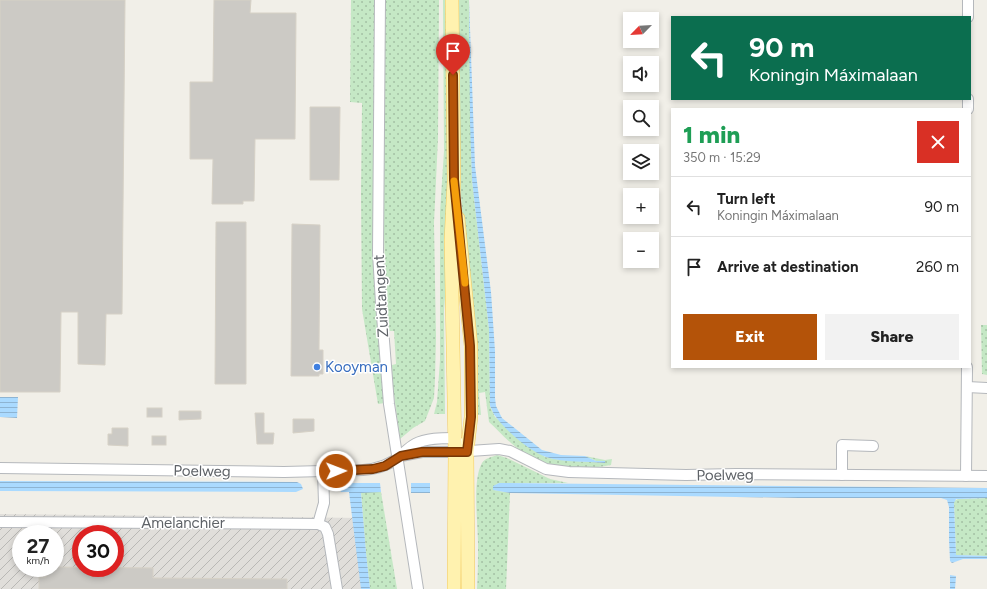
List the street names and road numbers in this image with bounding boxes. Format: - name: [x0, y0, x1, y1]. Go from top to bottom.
- street label: Zuidtangent: [370, 254, 392, 338]
- street label: Poelweg: [173, 462, 231, 480]
- street label: Poelweg: [696, 466, 754, 484]
- street label: Amelanchier: [141, 514, 225, 532]

